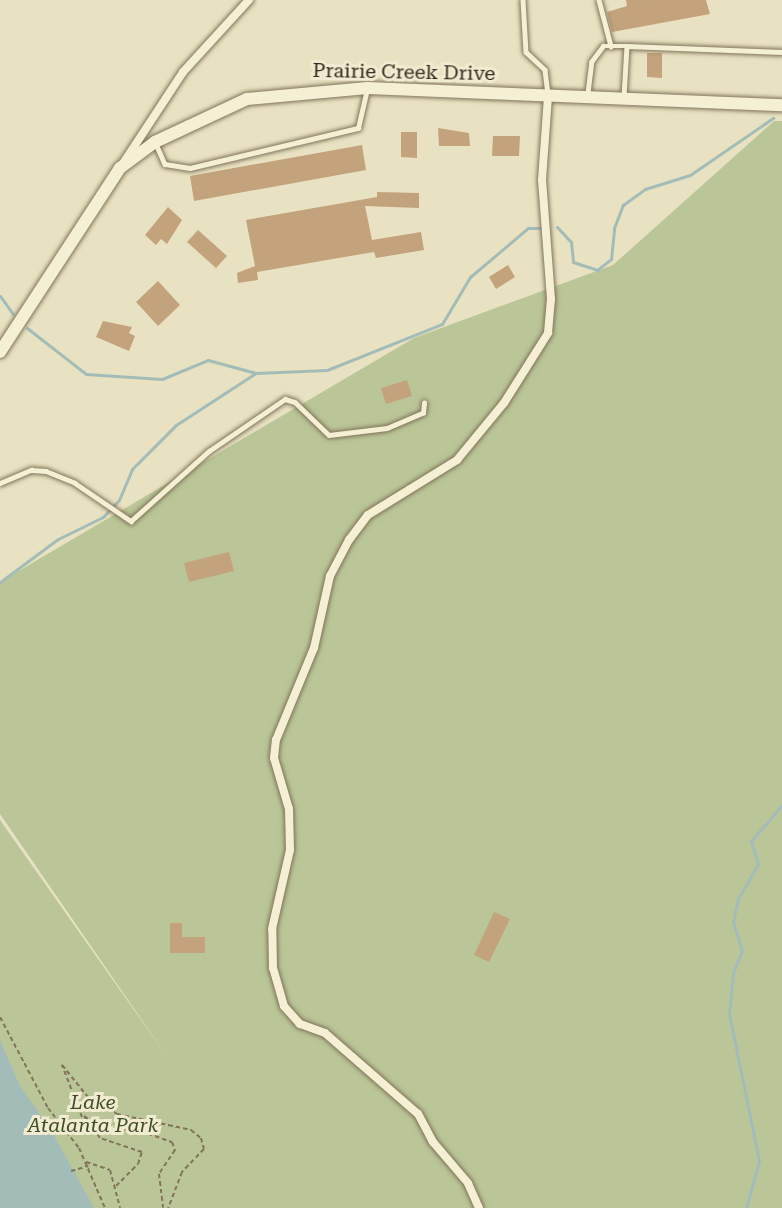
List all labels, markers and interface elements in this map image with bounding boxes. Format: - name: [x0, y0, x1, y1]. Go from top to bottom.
- street label: Prairie Creek Drive: [312, 58, 496, 86]
- park label: Lake Atalanta Park: [28, 1091, 158, 1138]

